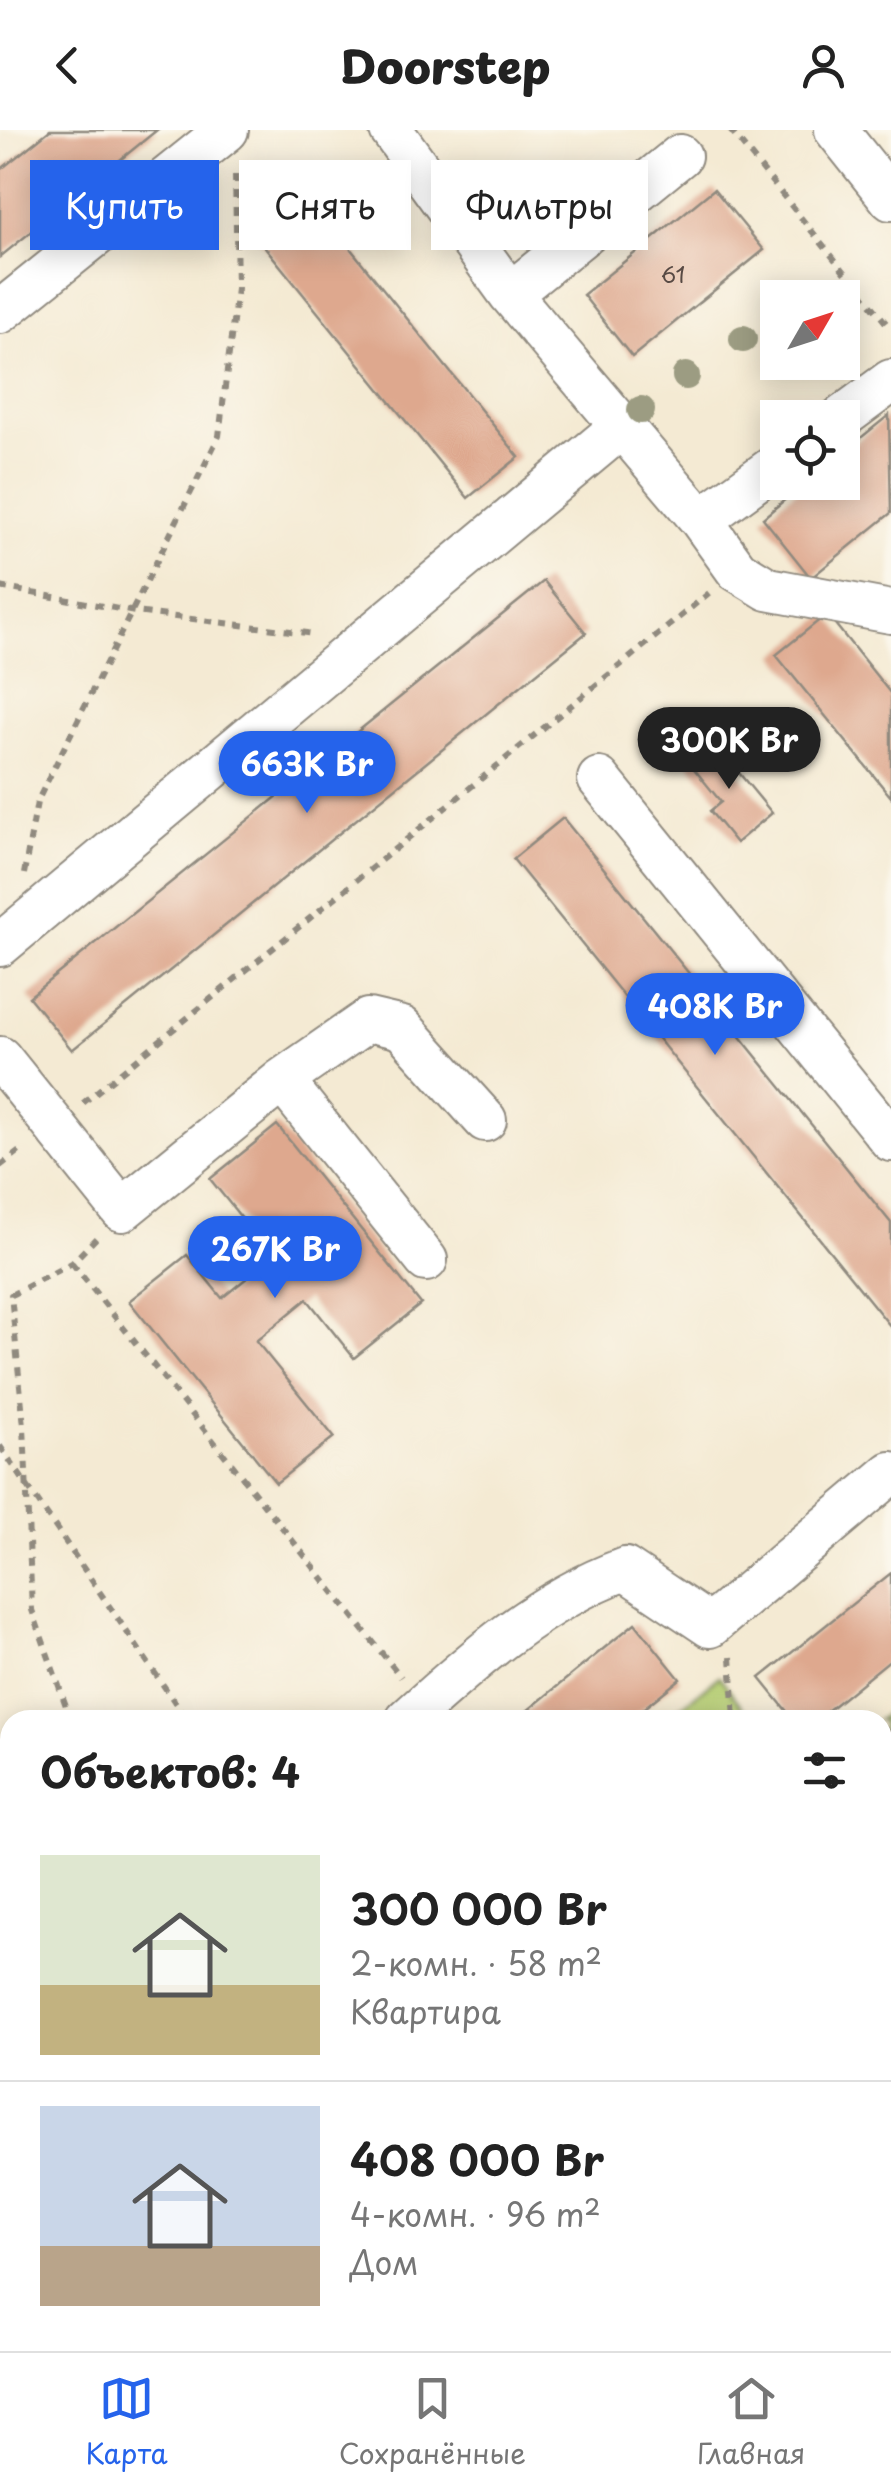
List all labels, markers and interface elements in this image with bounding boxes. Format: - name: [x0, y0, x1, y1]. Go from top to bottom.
- text: Doorstep: [340, 31, 551, 99]
- icon: back: [40, 38, 95, 93]
- icon: person: [796, 38, 851, 93]
- chip: Купить: [30, 160, 219, 250]
- chip: Снять: [239, 160, 411, 250]
- chip: Фильтры: [431, 160, 648, 250]
- house number: 61: [661, 257, 685, 290]
- north arrow: [760, 280, 860, 380]
- map controls: [760, 280, 860, 500]
- button: locate: [760, 400, 860, 500]
- pin: 300K Br: [637, 707, 821, 792]
- text: 300K Br: [660, 715, 798, 763]
- pin: 663K Br: [215, 731, 399, 816]
- text: 663K Br: [241, 739, 373, 787]
- pin: 408K Br: [623, 973, 807, 1058]
- text: 408K Br: [647, 981, 783, 1029]
- pin: 267K Br: [183, 1216, 367, 1301]
- text: 267K Br: [210, 1224, 340, 1272]
- text: Объектов: 4: [40, 1739, 300, 1802]
- icon: filters: [797, 1743, 852, 1798]
- text: 300 000 Br: [350, 1876, 607, 1939]
- icon: home: [120, 1895, 240, 2015]
- text: 2-комн. · 58 m²: [350, 1939, 602, 1987]
- text: Квартира: [350, 1987, 501, 2035]
- text: 408 000 Br: [350, 2127, 604, 2190]
- icon: home: [120, 2146, 240, 2266]
- text: 4-комн. · 96 m²: [350, 2190, 601, 2238]
- text: Дом: [350, 2238, 419, 2286]
- tab: Карта: [86, 2371, 168, 2474]
- tab: Сохранённые: [339, 2371, 526, 2474]
- tab: Главная: [697, 2371, 805, 2474]

